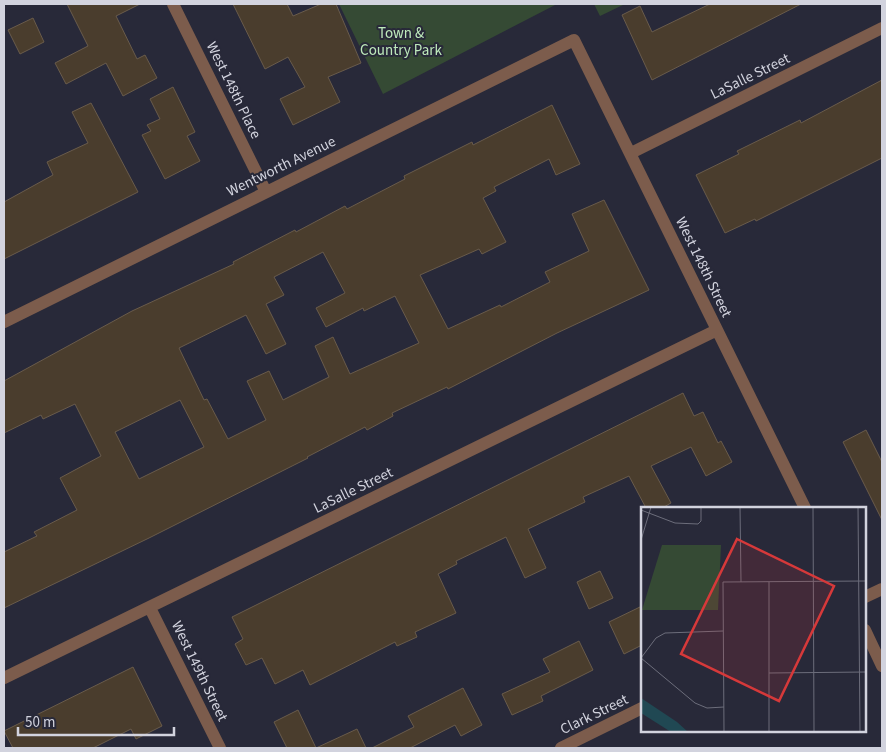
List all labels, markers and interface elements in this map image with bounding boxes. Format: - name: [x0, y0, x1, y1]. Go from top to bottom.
- park label: Town & Country Park: [360, 23, 442, 61]
- street label: West 148th Place: [201, 38, 266, 142]
- street label: LaSalle Street: [707, 48, 794, 105]
- street label: Wentworth Avenue: [223, 131, 339, 202]
- street label: West 148th Street: [670, 213, 737, 321]
- street label: LaSalle Street: [310, 462, 397, 519]
- inset map: [641, 507, 866, 732]
- street label: West 149th Street: [166, 617, 233, 725]
- street label: Clark Street: [557, 689, 632, 740]
- scale bar: [18, 704, 174, 736]
- text: 50 m: [25, 712, 55, 733]

